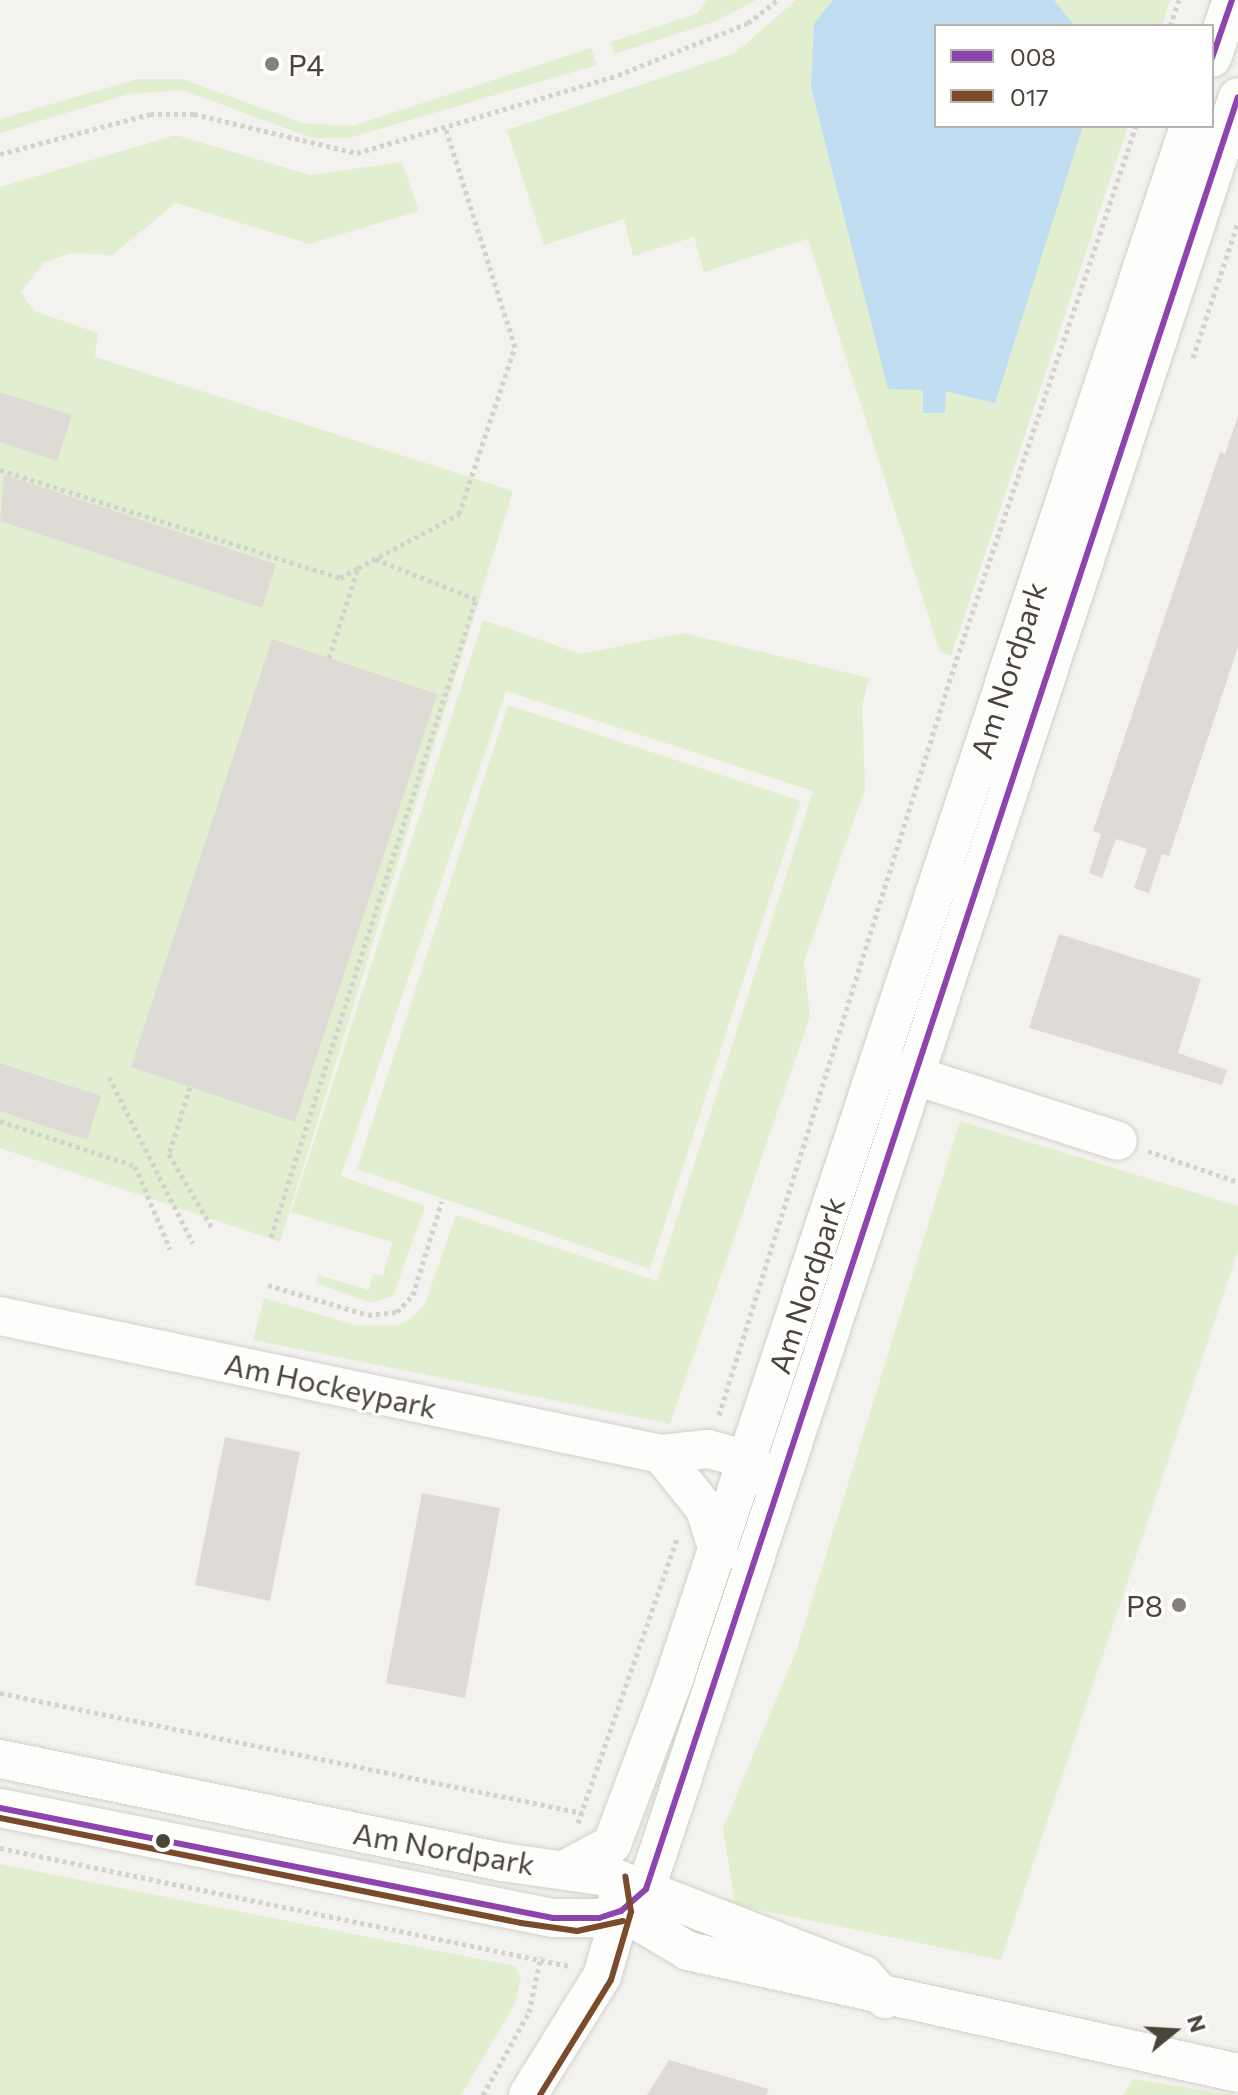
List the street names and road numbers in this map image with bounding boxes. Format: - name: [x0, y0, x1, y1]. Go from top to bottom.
- street label: Am Nordpark: [963, 577, 1053, 763]
- street label: Am Nordpark: [761, 1192, 851, 1378]
- street label: Am Hockeypark: [222, 1345, 440, 1425]
- street label: Am Nordpark: [350, 1814, 538, 1882]

